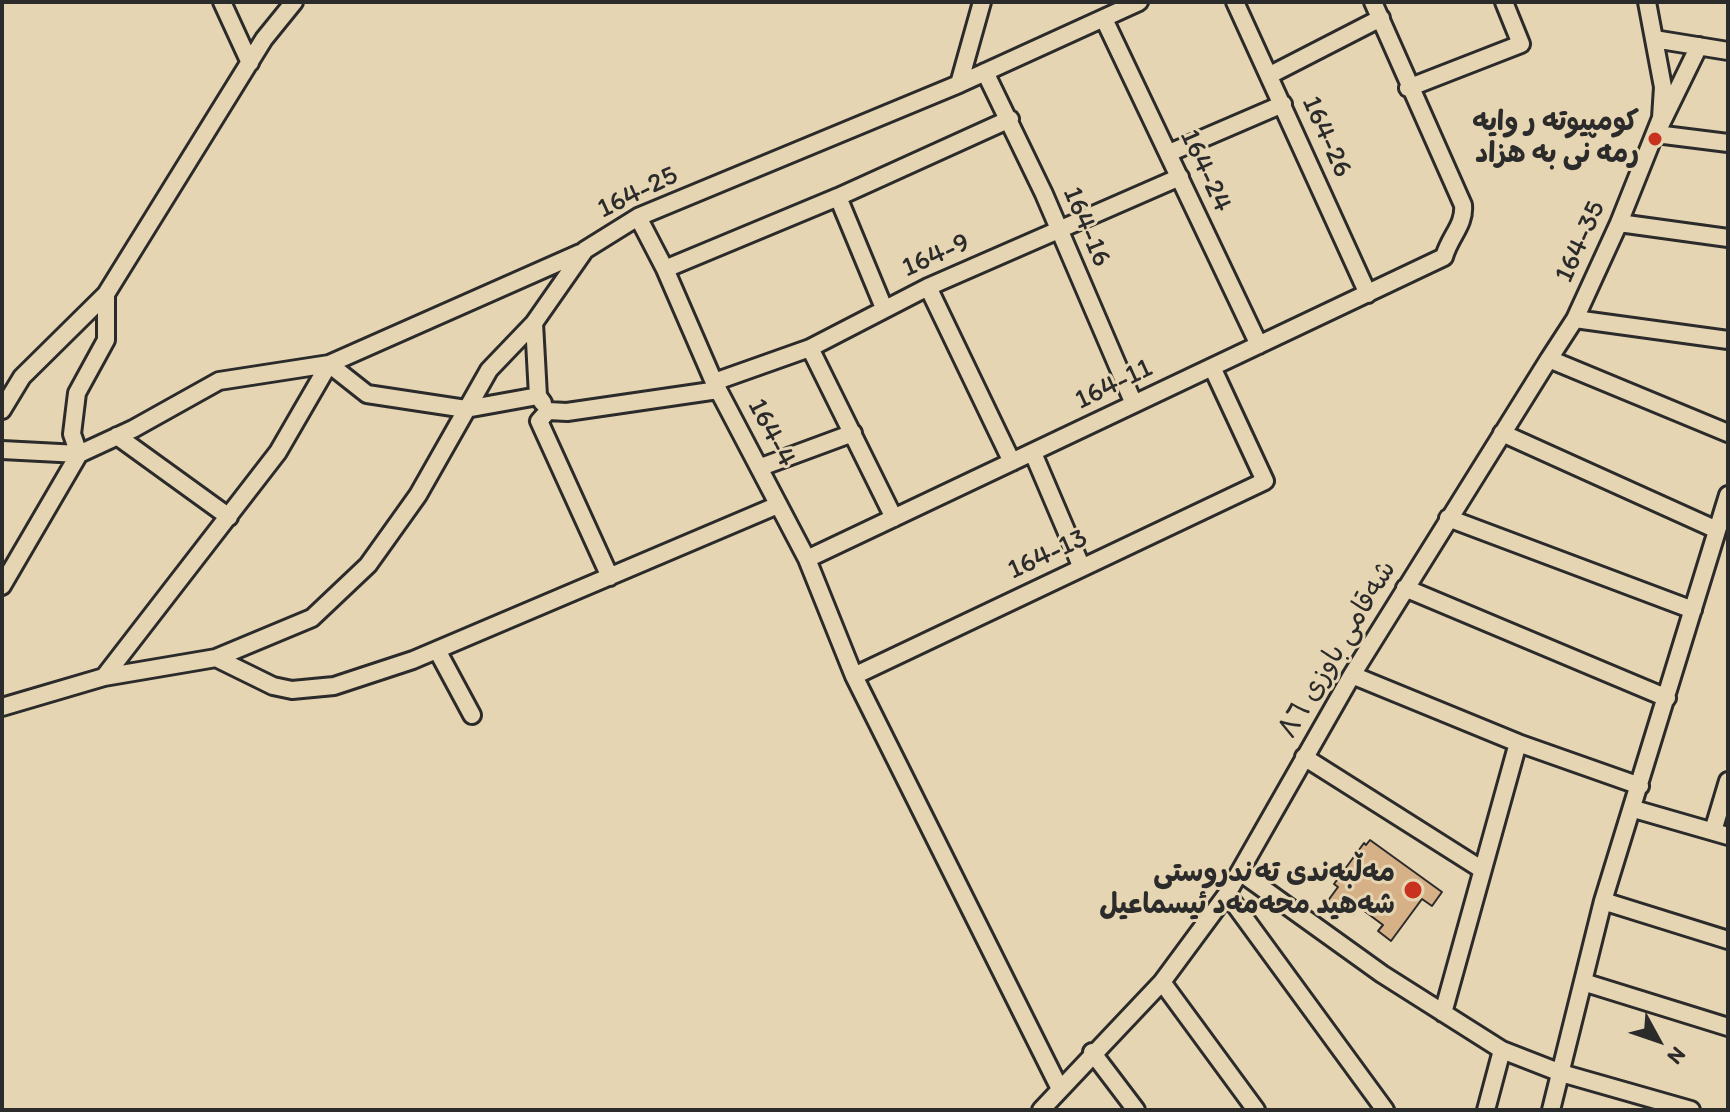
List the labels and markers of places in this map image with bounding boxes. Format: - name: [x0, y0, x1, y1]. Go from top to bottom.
- place label: کومپیوته ر وایه رمه نی به هزاد: [1472, 106, 1639, 172]
- marker: کومپیوته ر وایه رمه نی به هزاد: [1646, 130, 1664, 148]
- place label: مەڵبەندی تەندروستی شەهید محەمەد ئیسماعیل: [1099, 857, 1395, 923]
- marker: مەڵبەندی تەندروستی شەهید محەمەد ئیسماعیل: [1402, 879, 1424, 901]

